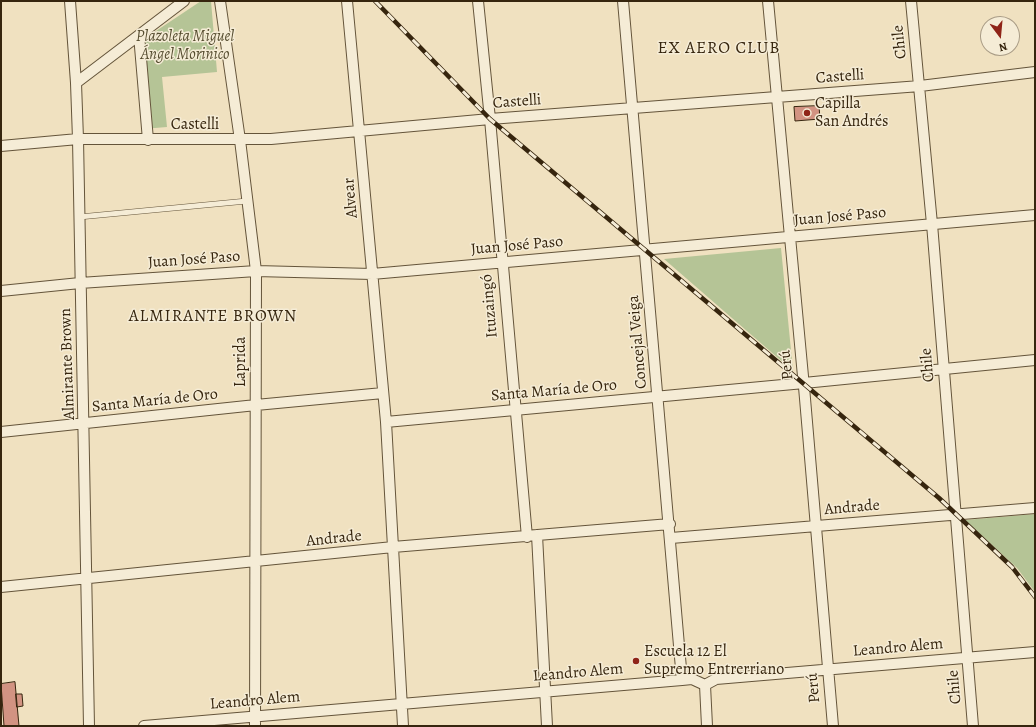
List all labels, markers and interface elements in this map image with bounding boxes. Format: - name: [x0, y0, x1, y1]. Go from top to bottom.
- north arrow: [980, 16, 1020, 56]
- street label: Chile: [889, 24, 911, 60]
- park label: Plazoleta Miguel Ángel Morinico: [136, 27, 234, 65]
- district label: EX AERO CLUB: [658, 39, 780, 59]
- text: N: [997, 39, 1009, 55]
- street label: Castelli: [815, 66, 865, 88]
- street label: Castelli: [492, 91, 542, 113]
- place label: Capilla San Andrés: [815, 94, 889, 132]
- marker: Capilla San Andrés: [802, 108, 812, 118]
- street label: Castelli: [171, 115, 219, 135]
- street label: Alvear: [340, 177, 362, 219]
- street label: Juan José Paso: [793, 203, 887, 231]
- street label: Juan José Paso: [470, 232, 564, 260]
- street label: Juan José Paso: [147, 247, 241, 273]
- street label: Ituzaingó: [478, 273, 502, 339]
- street label: Concejal Veiga: [624, 294, 652, 390]
- district label: ALMIRANTE BROWN: [129, 307, 297, 327]
- street label: Almirante Brown: [56, 308, 80, 420]
- street label: Laprida: [231, 337, 251, 387]
- street label: Chile: [917, 347, 939, 383]
- street label: Perú: [776, 349, 798, 381]
- street label: Santa María de Oro: [490, 376, 618, 406]
- street label: Santa María de Oro: [91, 385, 219, 417]
- street label: Andrade: [823, 496, 881, 520]
- street label: Andrade: [305, 527, 363, 551]
- street label: Leandro Alem: [852, 634, 944, 662]
- place label: Escuela 12 El Supremo Entrerriano: [644, 642, 784, 680]
- marker: Escuela 12 El Supremo Entrerriano: [631, 656, 641, 666]
- street label: Leandro Alem: [532, 659, 624, 687]
- street label: Chile: [944, 669, 966, 705]
- street label: Perú: [803, 672, 825, 704]
- street label: Leandro Alem: [209, 687, 301, 715]

